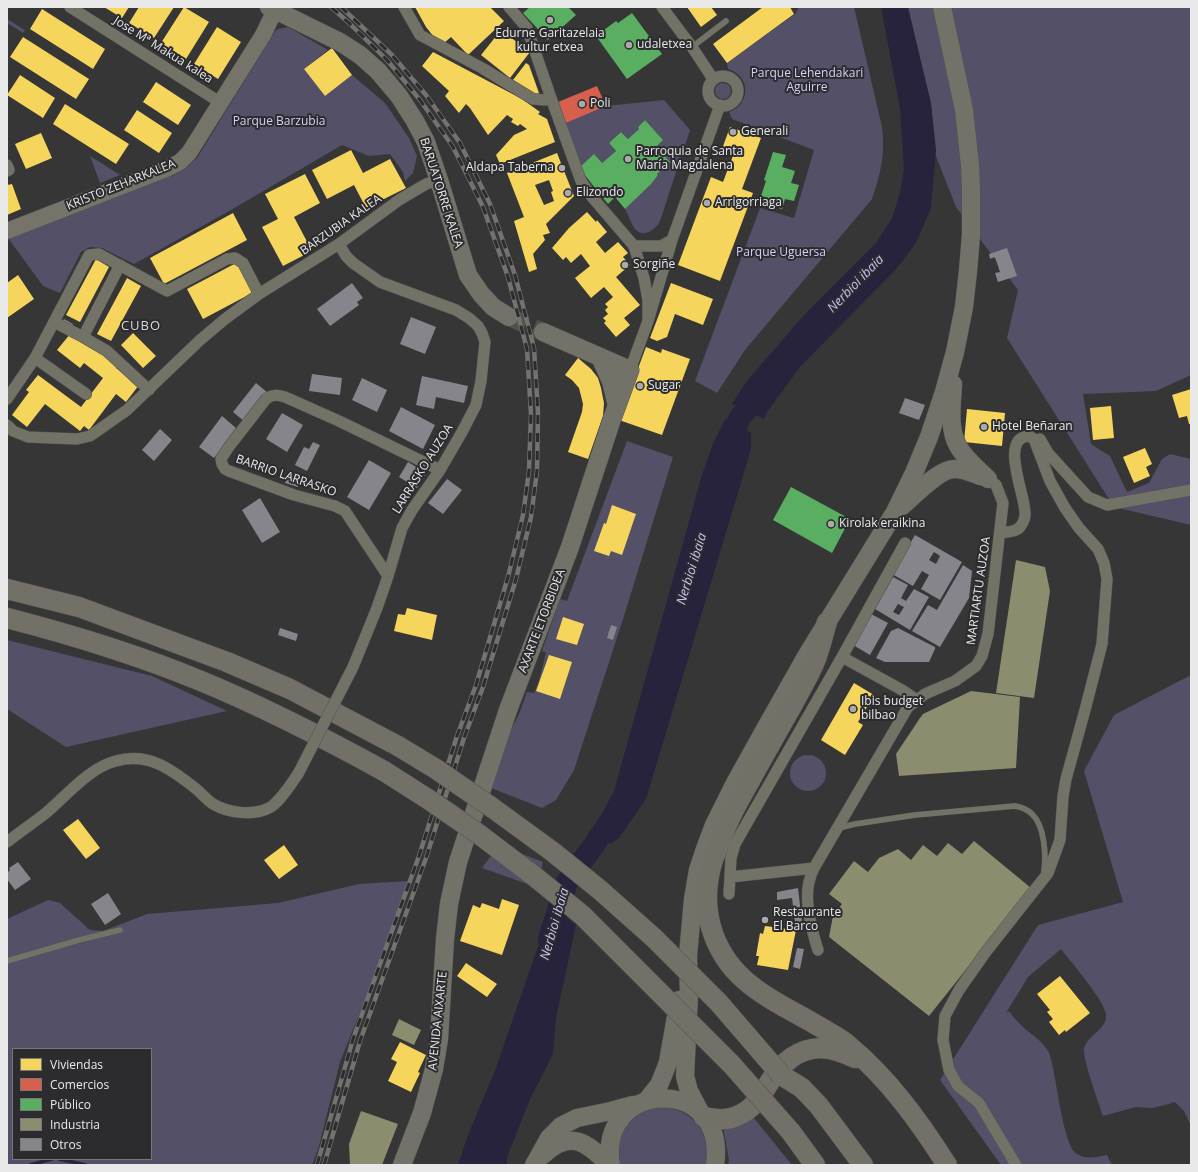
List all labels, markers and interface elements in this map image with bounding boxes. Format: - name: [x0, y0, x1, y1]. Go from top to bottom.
- street label: Jose Mª Makua kalea: [111, 14, 215, 86]
- marker: Edurne Garitazelaia kultur etxea: [545, 15, 555, 25]
- place label: Edurne Garitazelaia kultur etxea: [495, 27, 605, 55]
- place label: udaletxea: [637, 38, 692, 52]
- marker: udaletxea: [624, 40, 634, 50]
- park label: Parque Lehendakari Aguirre: [751, 67, 863, 95]
- place label: Poli: [590, 97, 610, 111]
- marker: Poli: [577, 99, 587, 109]
- park label: Parque Barzubia: [233, 115, 325, 129]
- place label: Generali: [741, 125, 788, 139]
- marker: Generali: [728, 127, 738, 137]
- street label: BARUATORRE KALEA: [416, 136, 466, 250]
- place label: Parroquia de Santa María Magdalena: [636, 145, 743, 173]
- marker: Parroquia de Santa María Magdalena: [623, 154, 633, 164]
- street label: KRISTO ZEHARKALEA: [64, 156, 178, 214]
- place label: Aldapa Taberna: [466, 161, 554, 175]
- marker: Aldapa Taberna: [557, 163, 567, 173]
- place label: Elizondo: [576, 186, 623, 200]
- marker: Elizondo: [563, 188, 573, 198]
- street label: BARZUBIA KALEA: [298, 192, 384, 258]
- place label: Arrigorriaga: [715, 196, 782, 210]
- marker: Arrigorriaga: [702, 198, 712, 208]
- park label: Parque Uguersa: [736, 246, 826, 260]
- water label: Nerbioi ibaia: [825, 252, 887, 316]
- place label: Sorgiñe: [633, 258, 675, 272]
- marker: Sorgiñe: [620, 260, 630, 270]
- district label: CUBO: [121, 318, 161, 334]
- place label: Sugar: [648, 379, 680, 393]
- marker: Sugar: [635, 381, 645, 391]
- place label: Hotel Beñaran: [992, 420, 1073, 434]
- street label: LARRASKO AUZOA: [390, 422, 456, 516]
- marker: Hotel Beñaran: [979, 422, 989, 432]
- street label: BARRIO LARRASKO: [234, 452, 338, 500]
- place label: Kirolak eraikina: [839, 517, 925, 531]
- marker: Kirolak eraikina: [826, 519, 836, 529]
- water label: Nerbioi ibaia: [674, 531, 710, 607]
- street label: MARTIARTU AUZOA: [964, 536, 994, 646]
- street label: AXARTE ETORBIDEA: [516, 567, 568, 675]
- place label: Ibis budget bilbao: [861, 695, 923, 723]
- marker: Ibis budget bilbao: [848, 704, 858, 714]
- water label: Nerbioi ibaia: [537, 886, 573, 962]
- place label: Restaurante El Barco: [773, 906, 841, 934]
- marker: Restaurante El Barco: [760, 915, 770, 925]
- street label: AVENIDA AIXARTE: [426, 971, 450, 1071]
- legend: [12, 1048, 152, 1160]
- text: Viviendas: [50, 1056, 103, 1073]
- text: Comercios: [50, 1076, 109, 1093]
- text: Público: [50, 1096, 91, 1113]
- text: Industria: [50, 1116, 100, 1133]
- text: Otros: [50, 1136, 81, 1153]

